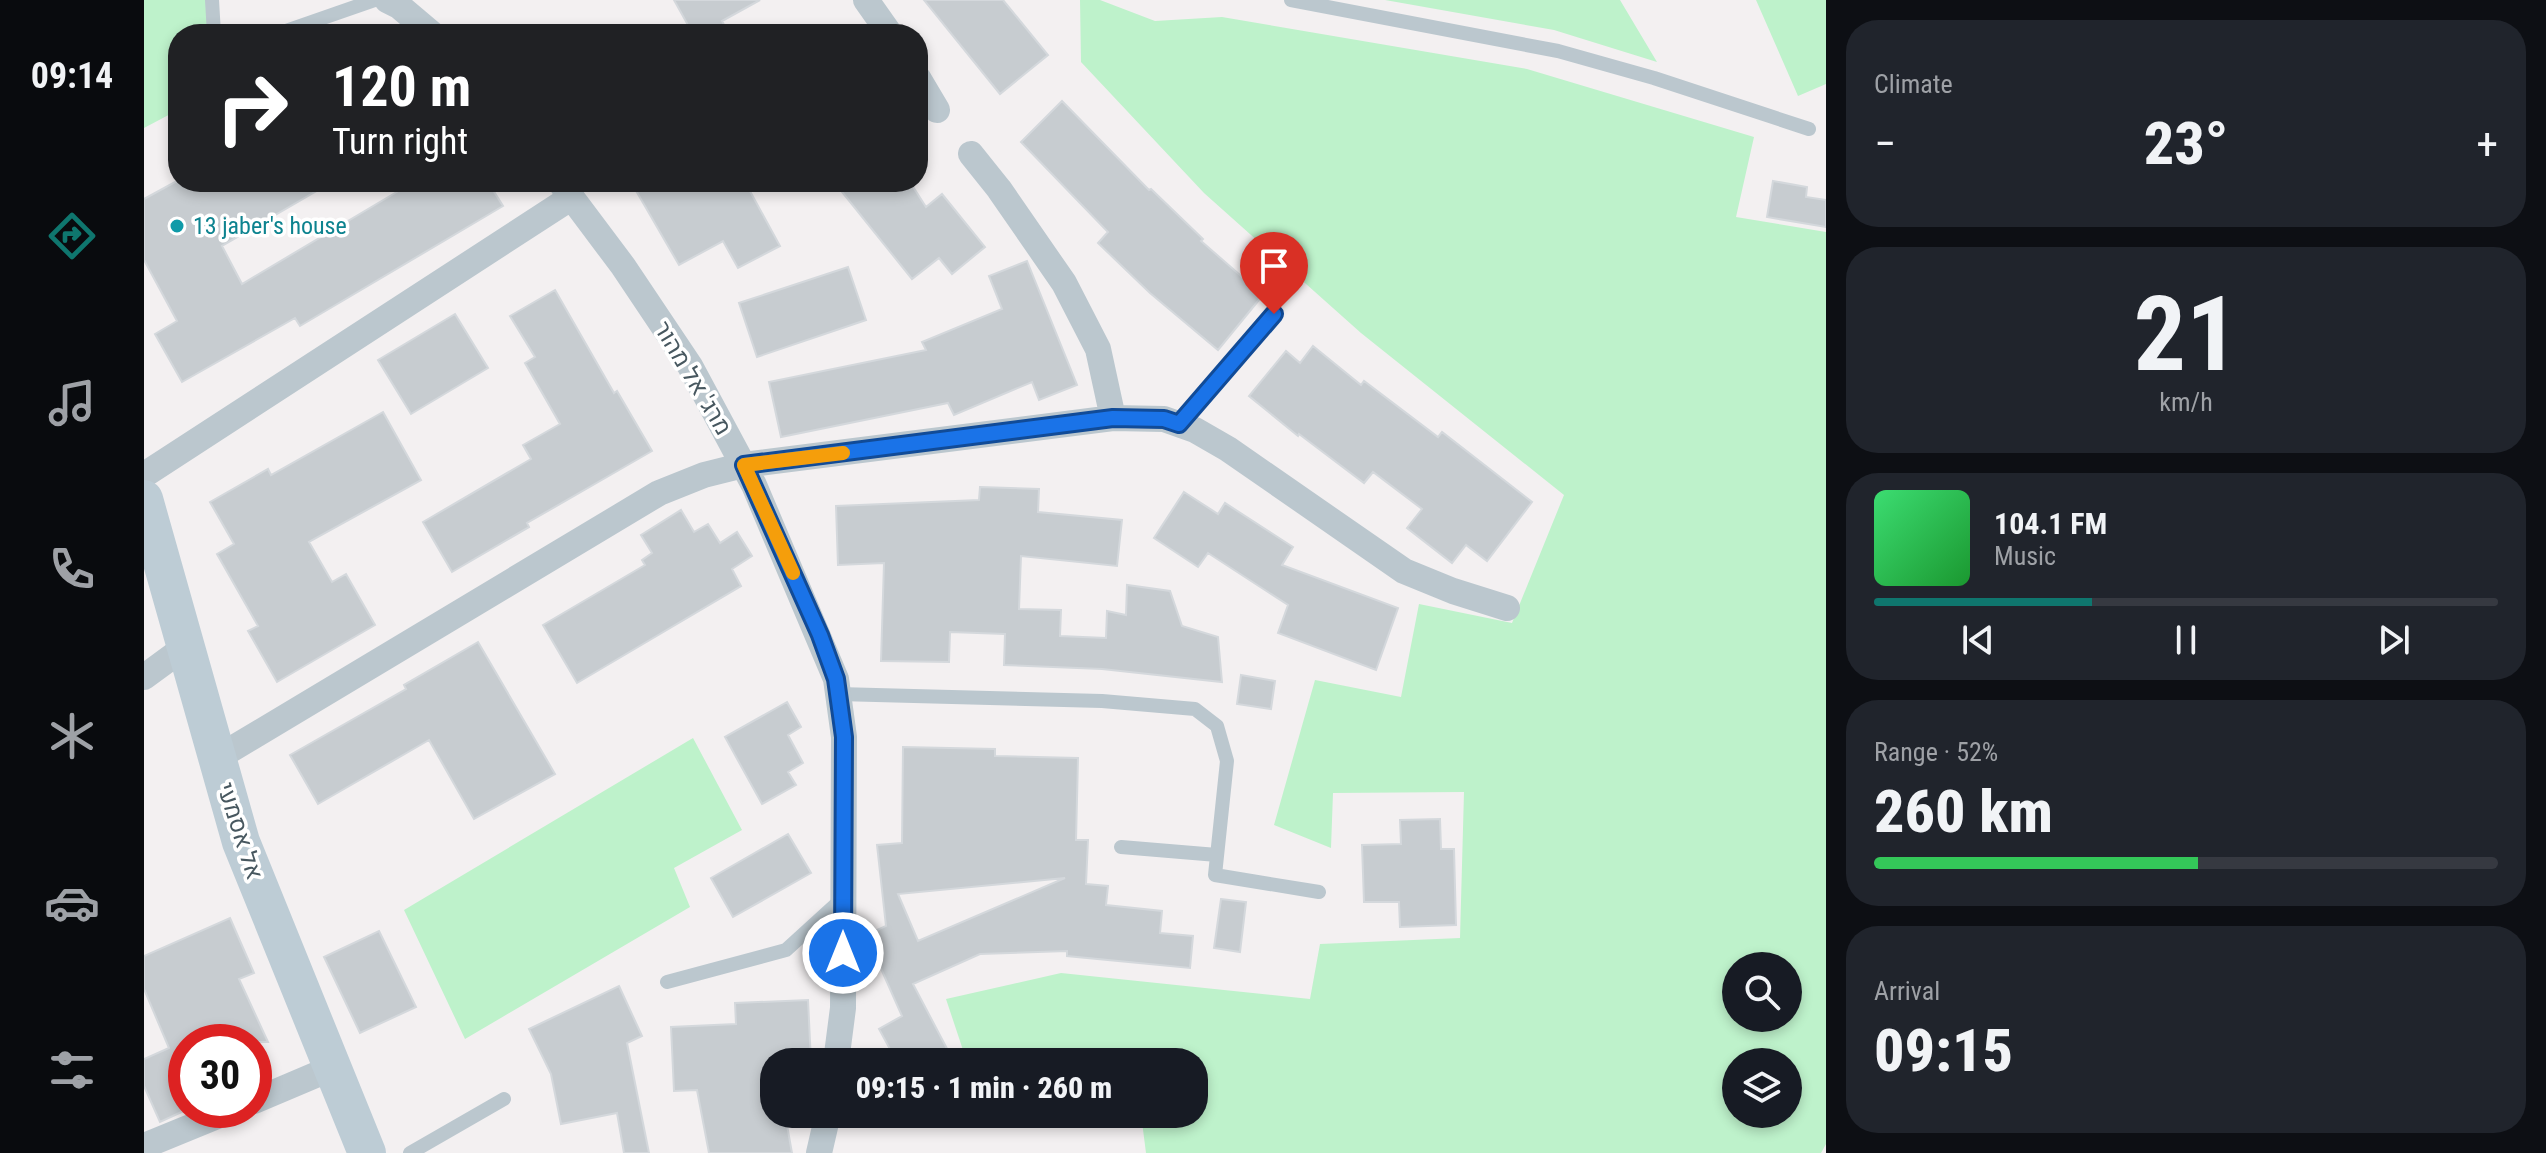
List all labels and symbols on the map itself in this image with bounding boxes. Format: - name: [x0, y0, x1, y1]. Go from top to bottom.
- place label: 13 jaber's house: [193, 212, 347, 240]
- marker: 13 jaber's house: [168, 217, 186, 235]
- pin: [1240, 232, 1308, 314]
- street label: מרג' אל מהור: [648, 316, 738, 440]
- street label: אל אסמעי: [211, 779, 269, 883]
- position arrow: [801, 911, 885, 995]
- speed limit sign: 30: [168, 1024, 272, 1128]

